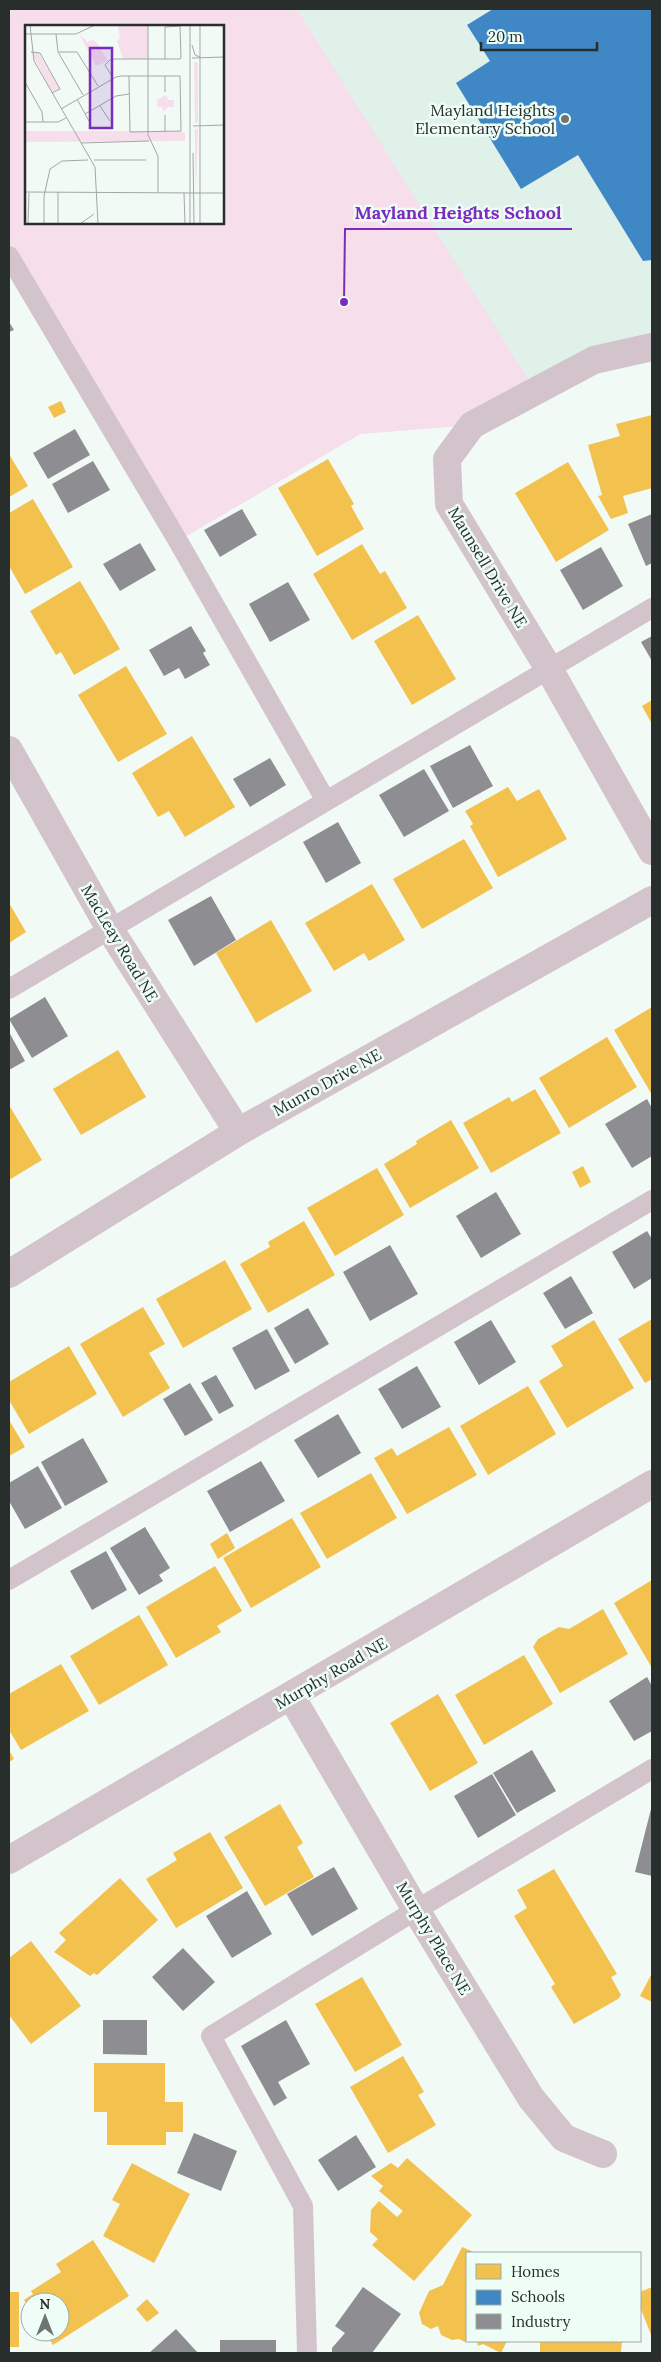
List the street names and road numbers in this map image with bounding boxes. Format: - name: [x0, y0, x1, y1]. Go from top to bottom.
- street label: Maunsell Drive NE: [444, 503, 532, 631]
- street label: MacLeay Road NE: [77, 881, 163, 1005]
- street label: Munro Drive NE: [269, 1044, 385, 1120]
- street label: Murphy Road NE: [271, 1633, 391, 1713]
- street label: Murphy Place NE: [392, 1878, 476, 1998]

